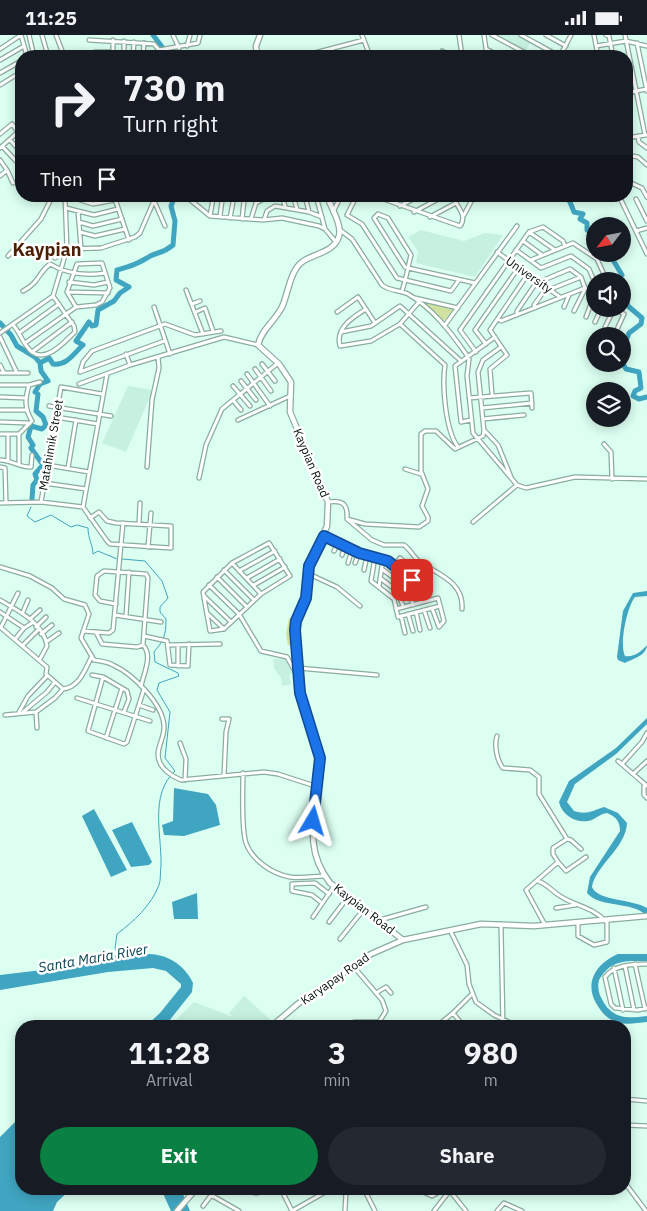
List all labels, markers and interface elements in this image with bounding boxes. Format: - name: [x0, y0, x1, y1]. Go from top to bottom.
- text: 11:25: [25, 6, 77, 30]
- text: 730 m: [123, 65, 226, 111]
- icon: right: [40, 70, 105, 135]
- text: Turn right: [123, 109, 218, 138]
- icon: arrive: [93, 165, 121, 193]
- text: Then: [40, 167, 83, 191]
- north arrow: [586, 217, 631, 263]
- map controls: [586, 217, 631, 427]
- district label: Kaypian: [12, 238, 82, 261]
- street label: University: [503, 253, 556, 296]
- button: sound: [586, 272, 631, 317]
- button: search: [586, 327, 631, 372]
- button: layers: [586, 382, 631, 427]
- street label: Matahimik Street: [35, 398, 66, 492]
- street label: Kaypian Road: [290, 426, 333, 500]
- pin: [391, 559, 433, 601]
- icon: arrive: [398, 566, 426, 594]
- position arrow: [286, 794, 338, 846]
- street label: Kaypian Road: [331, 880, 398, 937]
- water label: Santa Maria River: [37, 939, 150, 976]
- street label: Karyapay Road: [298, 949, 372, 1008]
- text: 11:28: [128, 1033, 210, 1072]
- text: 3: [328, 1033, 346, 1072]
- text: 980: [464, 1033, 518, 1072]
- text: Arrival: [146, 1070, 193, 1090]
- text: min: [323, 1070, 350, 1090]
- text: m: [484, 1070, 498, 1090]
- button: Exit: [40, 1127, 318, 1185]
- button: Share: [328, 1127, 606, 1185]

